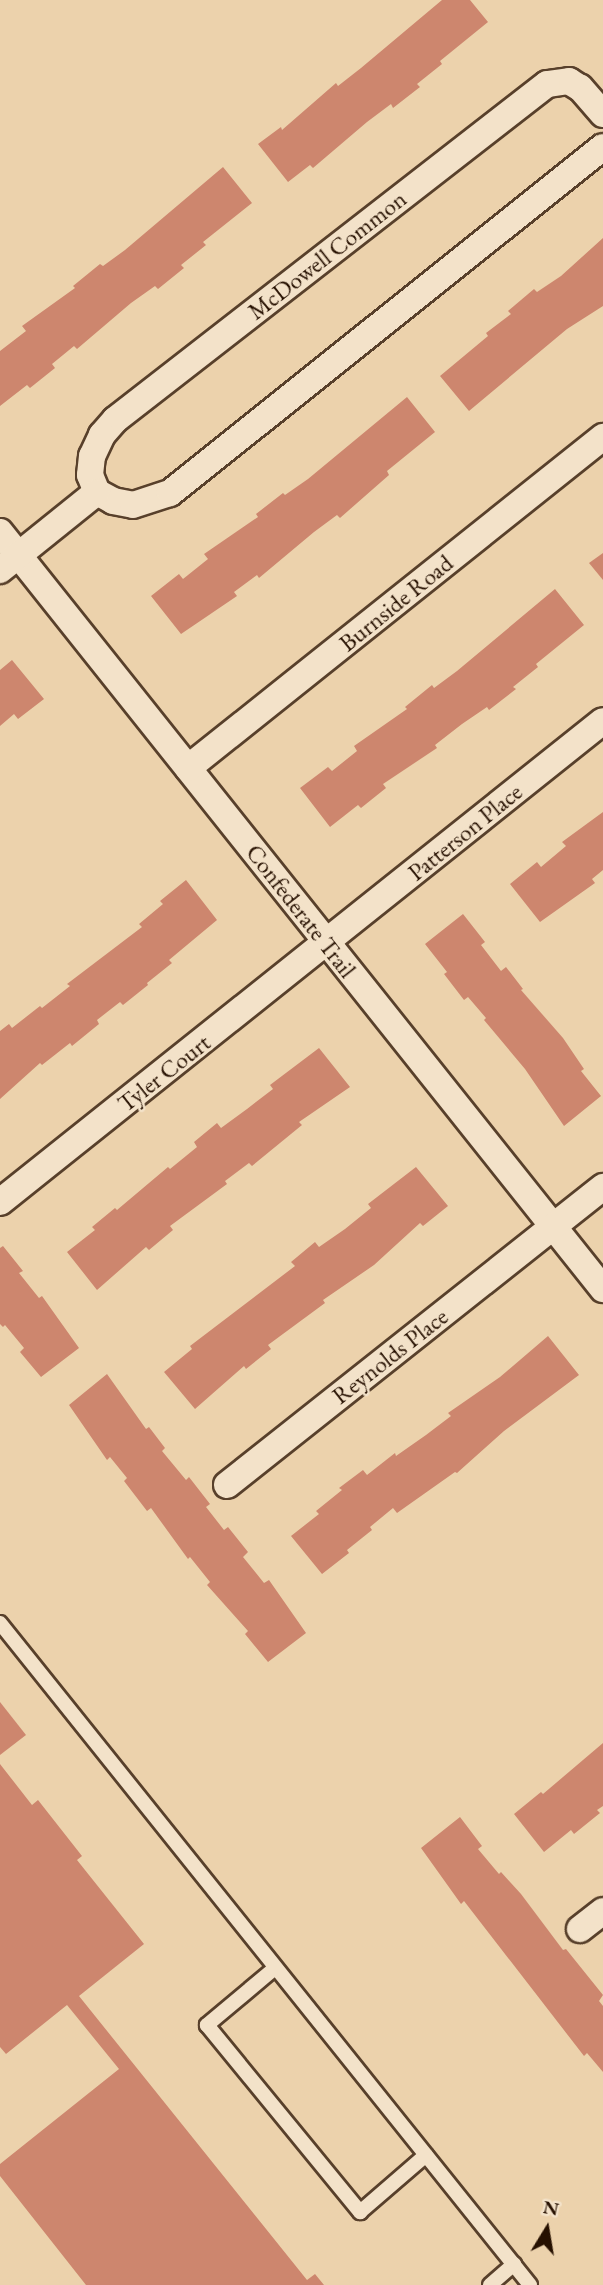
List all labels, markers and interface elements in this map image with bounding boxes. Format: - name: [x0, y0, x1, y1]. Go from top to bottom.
- street label: McDowell Common: [242, 184, 412, 326]
- street label: Burnside Road: [333, 549, 459, 657]
- street label: Patterson Place: [402, 777, 528, 887]
- street label: Confederate Trail: [240, 839, 362, 983]
- street label: Tyler Court: [112, 1028, 216, 1118]
- street label: Reynolds Place: [326, 1302, 454, 1410]
- north arrow: [512, 2194, 582, 2264]
- text: N: [541, 2194, 561, 2222]

